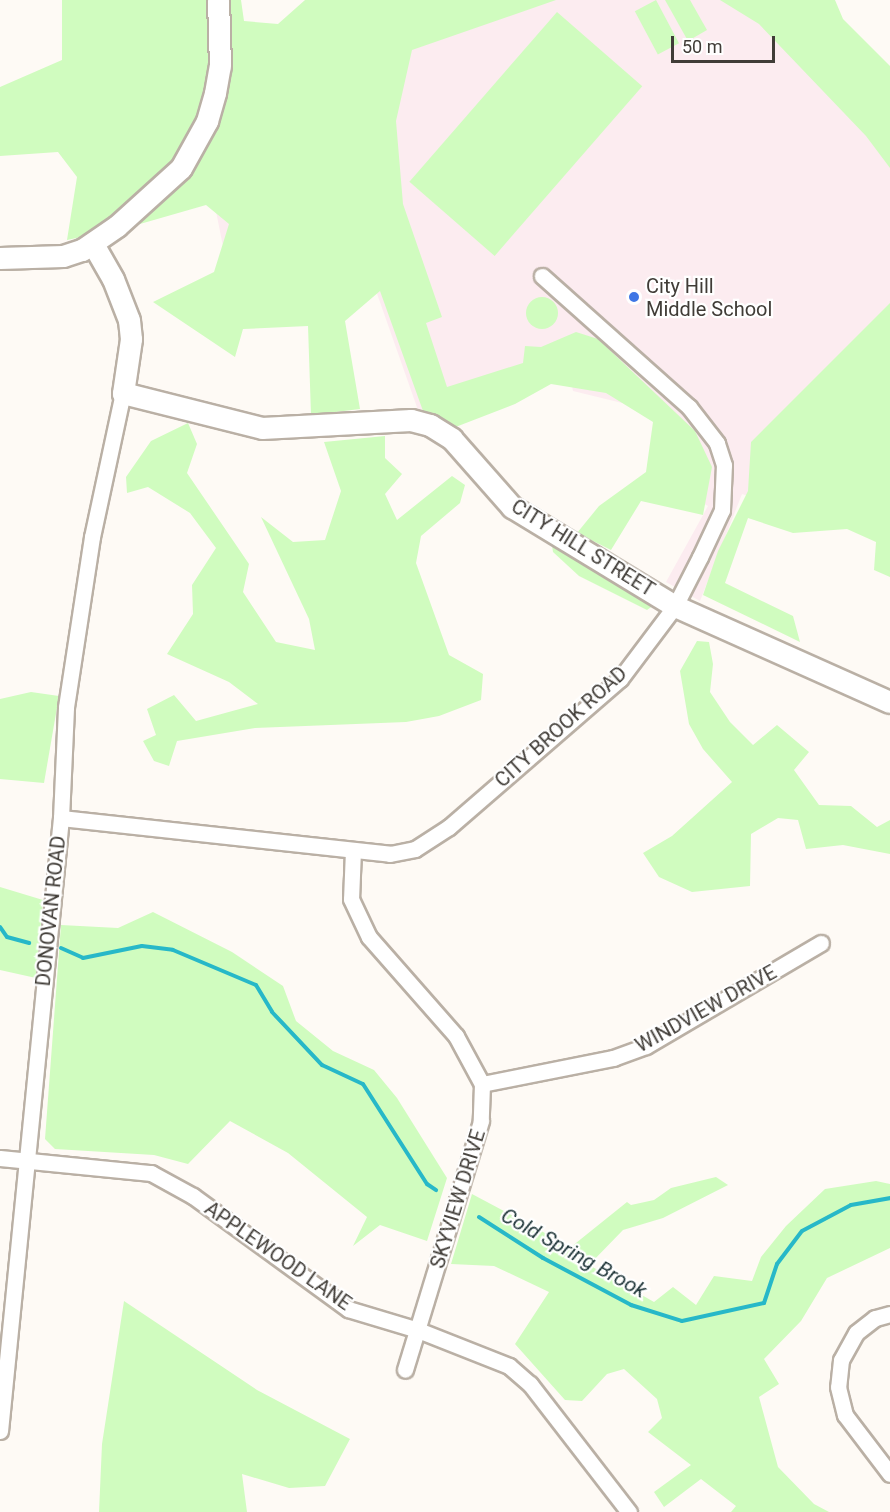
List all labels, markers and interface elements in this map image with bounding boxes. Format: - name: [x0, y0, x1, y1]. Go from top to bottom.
- scale bar: [674, 24, 778, 62]
- text: 50 m: [682, 36, 722, 57]
- place label: City Hill Middle School: [646, 274, 772, 321]
- marker: City Hill Middle School: [627, 290, 641, 304]
- street label: CITY HILL STREET: [507, 494, 659, 602]
- street label: CITY BROOK ROAD: [490, 662, 632, 792]
- street label: DONOVAN ROAD: [31, 835, 71, 987]
- street label: WINDVIEW DRIVE: [631, 960, 781, 1058]
- street label: SKYVIEW DRIVE: [425, 1127, 491, 1271]
- street label: APPLEWOOD LANE: [200, 1196, 356, 1316]
- water label: Cold Spring Brook: [497, 1203, 651, 1303]

